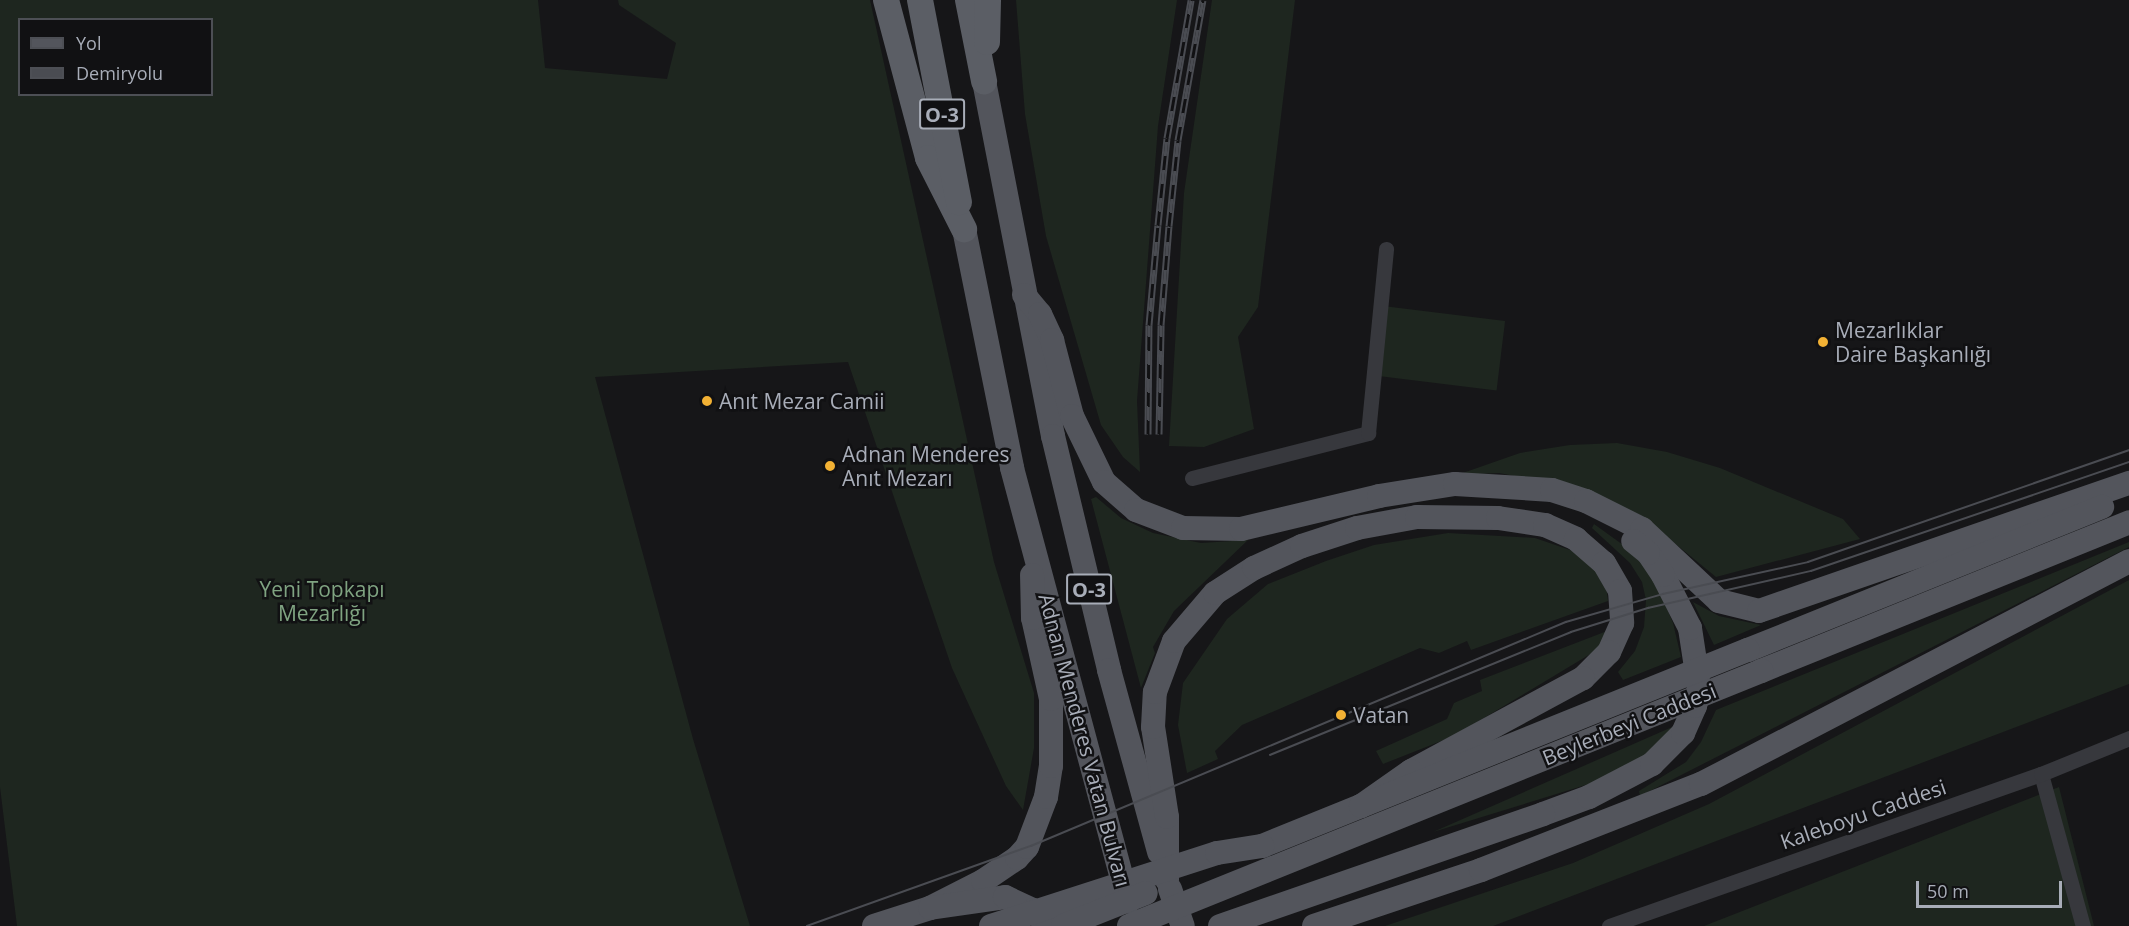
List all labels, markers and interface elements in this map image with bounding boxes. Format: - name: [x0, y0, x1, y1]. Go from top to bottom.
- legend: [18, 18, 213, 96]
- text: Yol: [76, 31, 101, 55]
- text: Demiryolu: [76, 61, 163, 85]
- road number: O-3: [918, 97, 966, 131]
- place label: Mezarlıklar Daire Başkanlığı: [1835, 317, 1991, 367]
- marker: Mezarlıklar Daire Başkanlığı: [1816, 335, 1830, 349]
- place label: Anıt Mezar Camii: [719, 388, 885, 414]
- marker: Anıt Mezar Camii: [700, 394, 714, 408]
- place label: Adnan Menderes Anıt Mezarı: [842, 441, 1010, 491]
- marker: Adnan Menderes Anıt Mezarı: [823, 459, 837, 473]
- road number: O-3: [1065, 572, 1113, 606]
- park label: Yeni Topkapı Mezarlığı: [259, 576, 385, 626]
- street label: Adnan Menderes Vatan Bulvarı: [1034, 591, 1136, 889]
- street label: Beylerbeyi Caddesi: [1538, 678, 1720, 770]
- place label: Vatan: [1353, 702, 1409, 728]
- marker: Vatan: [1334, 708, 1348, 722]
- street label: Kaleboyu Caddesi: [1777, 774, 1949, 854]
- scale bar: [1919, 869, 2064, 907]
- text: 50 m: [1927, 879, 1969, 903]

